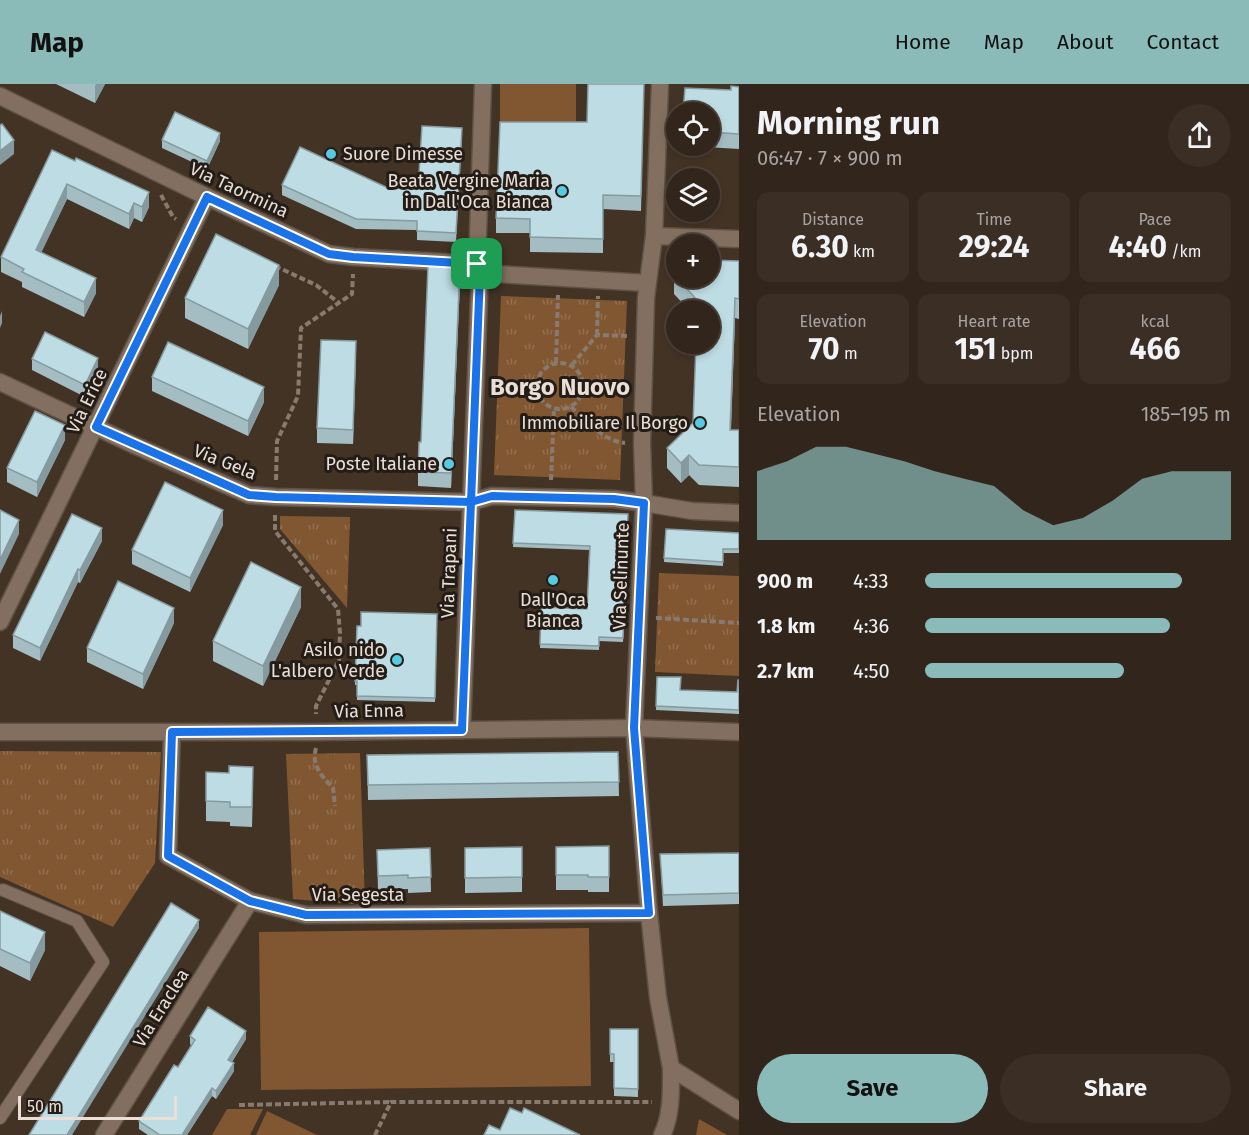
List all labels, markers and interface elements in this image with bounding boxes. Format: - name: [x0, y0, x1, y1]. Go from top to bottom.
- text: Map: [30, 26, 84, 59]
- text: Home: [895, 29, 951, 55]
- text: Map: [984, 29, 1024, 55]
- text: About: [1057, 29, 1114, 55]
- text: Contact: [1147, 29, 1219, 55]
- map controls: [666, 102, 720, 354]
- button: locate: [666, 102, 720, 156]
- text: Morning run: [757, 103, 940, 143]
- button: share: [1168, 104, 1231, 167]
- place label: Suore Dimesse: [343, 143, 463, 165]
- text: 06:47 · 7 × 900 m: [757, 146, 903, 170]
- marker: Suore Dimesse: [324, 147, 338, 161]
- street label: Via Taormina: [186, 158, 292, 222]
- button: layers: [666, 168, 720, 222]
- place label: Beata Vergine Maria in Dall'Oca Bianca: [387, 170, 550, 213]
- marker: Beata Vergine Maria in Dall'Oca Bianca: [555, 184, 569, 198]
- text: Distance: [802, 210, 864, 229]
- text: Time: [976, 210, 1012, 229]
- text: Pace: [1138, 210, 1172, 229]
- text: 6.30: [791, 229, 849, 265]
- text: 29:24: [959, 229, 1029, 265]
- text: 4:40: [1109, 229, 1167, 265]
- button: +: [666, 234, 720, 288]
- pin: [451, 238, 502, 289]
- text: km: [849, 242, 875, 261]
- text: /km: [1167, 242, 1201, 261]
- icon: arrive: [460, 247, 493, 280]
- button: −: [666, 300, 720, 354]
- text: Elevation: [799, 312, 867, 331]
- text: Heart rate: [958, 312, 1030, 331]
- text: kcal: [1141, 312, 1169, 331]
- text: 70: [808, 331, 840, 367]
- text: 151: [954, 331, 997, 367]
- text: 466: [1130, 331, 1180, 367]
- text: m: [840, 344, 858, 363]
- text: bpm: [997, 344, 1034, 363]
- street label: Via Erice: [62, 365, 112, 437]
- district label: Borgo Nuovo: [490, 373, 630, 401]
- text: Elevation: [757, 402, 841, 426]
- text: 185–195 m: [1141, 402, 1231, 426]
- place label: Immobiliare Il Borgo: [521, 412, 688, 434]
- marker: Immobiliare Il Borgo: [693, 416, 707, 430]
- street label: Via Gela: [190, 439, 260, 485]
- place label: Poste Italiane: [326, 453, 437, 475]
- marker: Poste Italiane: [442, 457, 456, 471]
- street label: Via Selinunte: [608, 522, 634, 630]
- street label: Via Trapani: [436, 527, 462, 619]
- text: 900 m: [757, 569, 813, 593]
- text: 4:33: [853, 569, 889, 593]
- marker: Dall'Oca Bianca: [546, 573, 560, 587]
- place label: Dall'Oca Bianca: [520, 589, 586, 632]
- text: 1.8 km: [757, 614, 815, 638]
- text: 4:36: [853, 614, 889, 638]
- place label: Asilo nido L'albero Verde: [271, 639, 385, 682]
- marker: Asilo nido L'albero Verde: [390, 653, 404, 667]
- text: 2.7 km: [757, 659, 814, 683]
- text: 4:50: [853, 659, 890, 683]
- street label: Via Enna: [334, 699, 404, 723]
- street label: Via Segesta: [312, 884, 404, 906]
- street label: Via Eraclea: [128, 965, 194, 1051]
- button: Save: [757, 1054, 988, 1123]
- button: Share: [1000, 1054, 1231, 1123]
- scale bar: [18, 1093, 177, 1120]
- text: 50 m: [27, 1097, 62, 1116]

